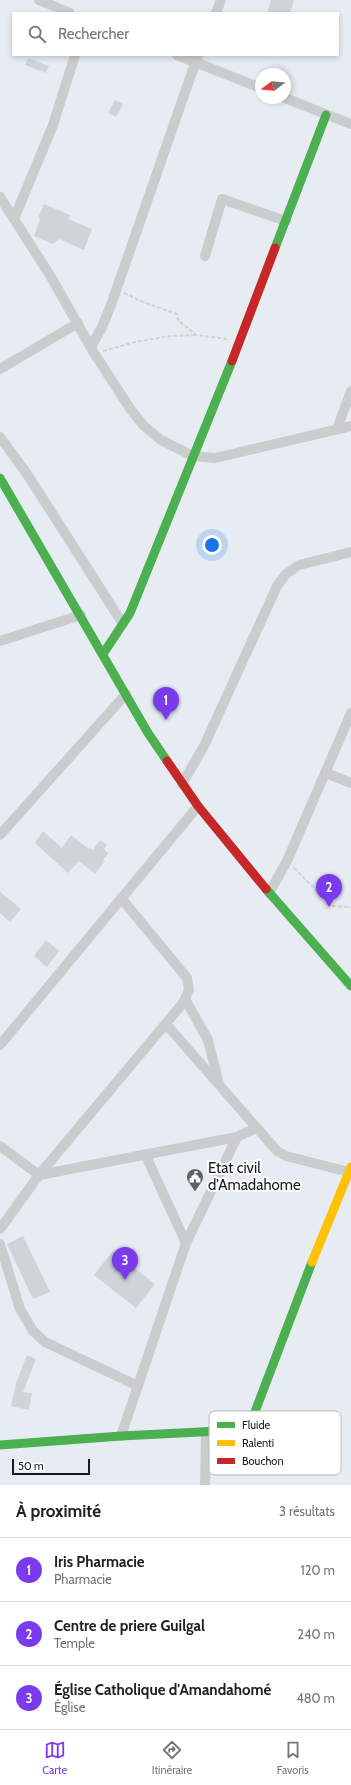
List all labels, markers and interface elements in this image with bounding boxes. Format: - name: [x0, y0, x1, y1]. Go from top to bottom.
- search box: [12, 12, 339, 56]
- icon: search: [26, 23, 48, 45]
- text: Rechercher: [58, 25, 129, 43]
- north arrow: [255, 68, 291, 104]
- your location: [202, 535, 222, 555]
- pin: 1: [153, 687, 179, 720]
- pin: 2: [316, 874, 342, 907]
- place label: Etat civil d'Amadahome: [208, 1159, 301, 1194]
- public building icon: Etat civil d'Amadahome: [185, 1167, 205, 1192]
- pin: 3: [112, 1247, 138, 1280]
- legend: [209, 1411, 341, 1475]
- text: Fluide: [242, 1418, 271, 1432]
- text: Ralenti: [242, 1436, 274, 1450]
- text: Bouchon: [242, 1454, 284, 1468]
- scale bar: [12, 1457, 90, 1476]
- text: 50 m: [18, 1459, 44, 1473]
- text: À proximité: [16, 1501, 101, 1521]
- text: 3 résultats: [279, 1503, 335, 1519]
- text: Iris Pharmacie: [54, 1553, 145, 1571]
- text: 1: [27, 1562, 31, 1578]
- text: 120 m: [301, 1562, 335, 1578]
- text: Pharmacie: [54, 1571, 112, 1587]
- text: Centre de priere Guilgal: [54, 1617, 205, 1635]
- text: 2: [26, 1626, 32, 1642]
- text: 240 m: [297, 1626, 335, 1642]
- text: Temple: [54, 1635, 95, 1651]
- text: Église Catholique d'Amandahomé: [54, 1681, 271, 1699]
- text: 3: [25, 1690, 33, 1706]
- text: 480 m: [296, 1690, 335, 1706]
- text: Église: [54, 1699, 85, 1715]
- tab: Carte: [42, 1739, 67, 1777]
- tab: Itinéraire: [152, 1739, 192, 1777]
- tab: Favoris: [277, 1739, 309, 1777]

